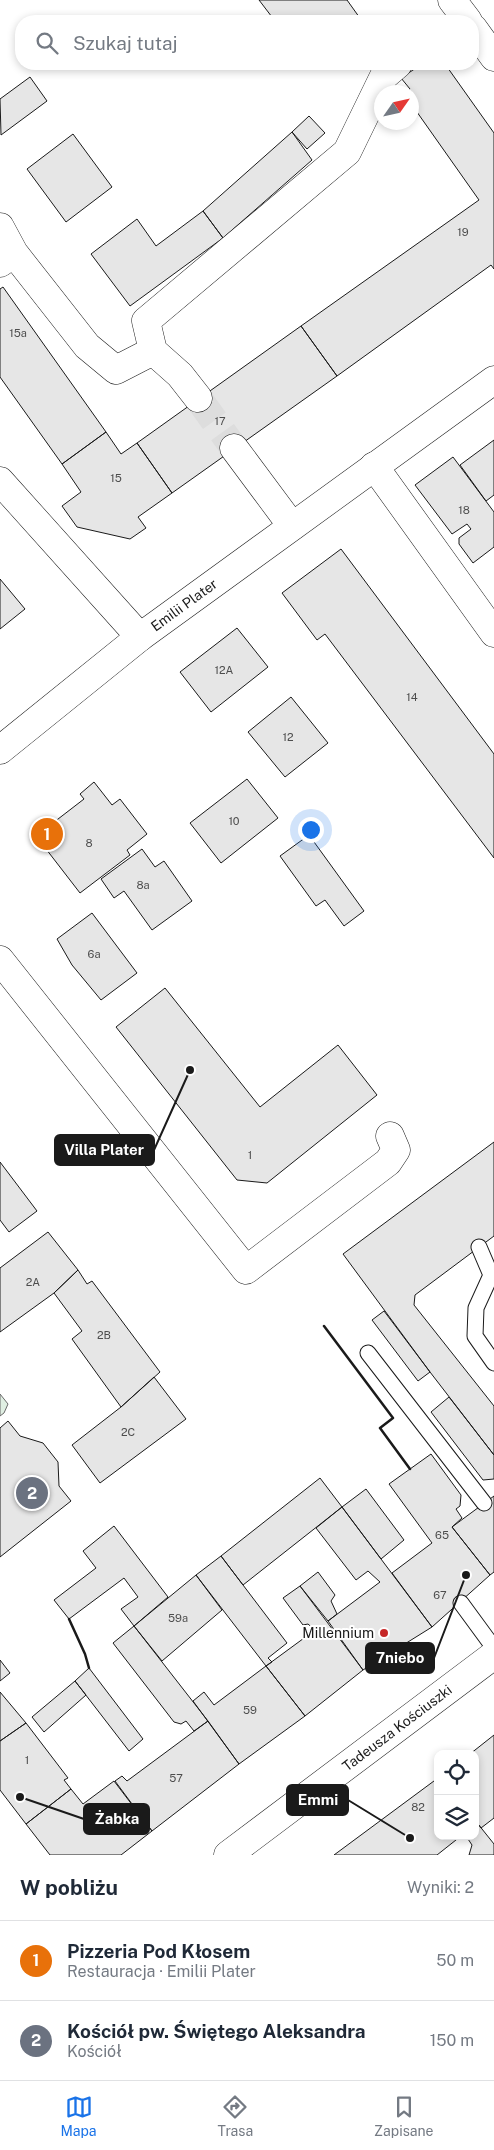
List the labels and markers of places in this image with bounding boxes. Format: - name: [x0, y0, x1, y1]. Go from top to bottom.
- pin: 1: [31, 815, 63, 853]
- callout: Villa Plater: [55, 1135, 154, 1165]
- pin: 2: [16, 1474, 48, 1512]
- place label: Millennium: [302, 1625, 374, 1641]
- marker: Millennium: [378, 1627, 390, 1639]
- callout: 7niebo: [366, 1643, 434, 1673]
- callout: Emmi: [287, 1785, 348, 1815]
- callout: Żabka: [84, 1804, 149, 1834]

